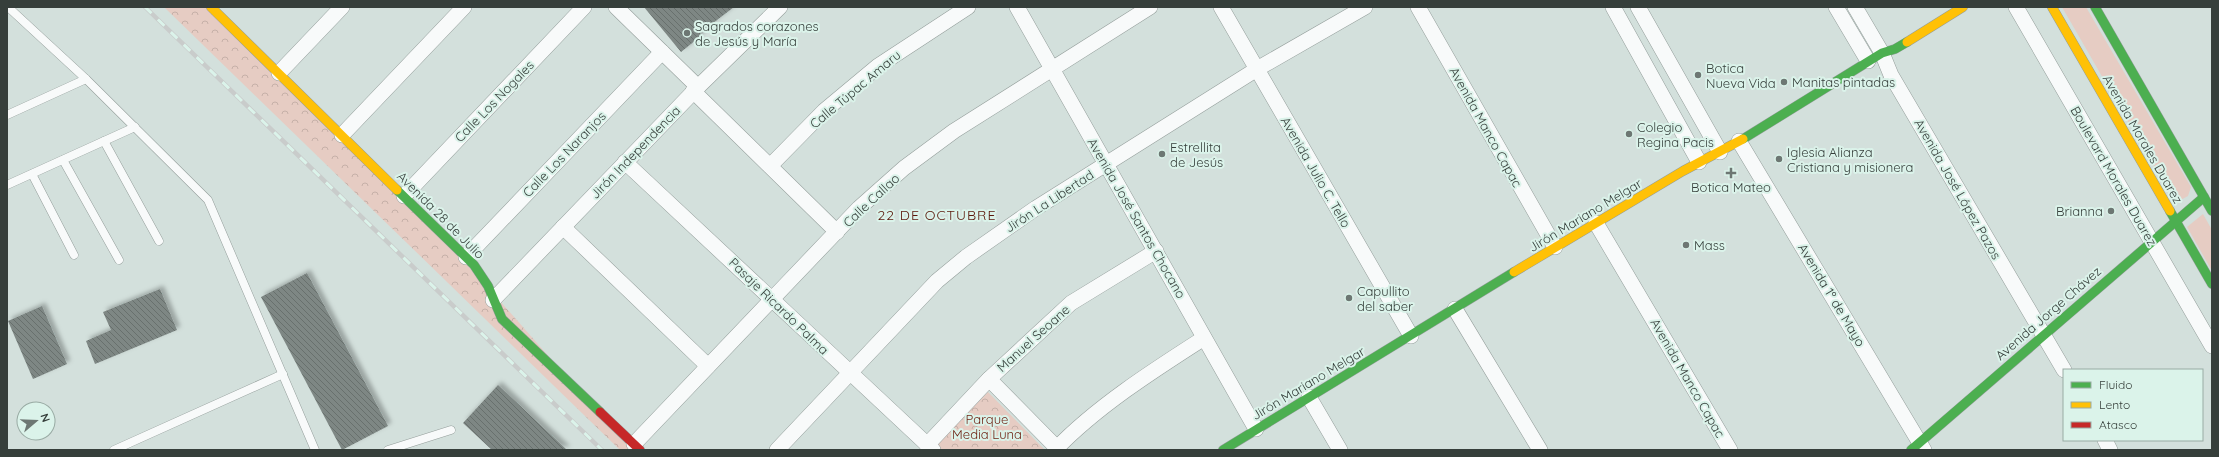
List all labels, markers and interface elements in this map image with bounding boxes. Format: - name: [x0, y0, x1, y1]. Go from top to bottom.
- place label: Sagrados corazones de Jesús y María: [695, 18, 819, 49]
- marker: Sagrados corazones de Jesús y María: [682, 28, 692, 38]
- street label: Calle Túpac Amaru: [806, 46, 904, 132]
- street label: Calle Los Nogales: [451, 57, 537, 145]
- place label: Botica Nueva Vida: [1706, 60, 1776, 91]
- street label: Avenida Manco Capac: [1446, 64, 1526, 190]
- marker: Botica Nueva Vida: [1693, 70, 1703, 80]
- street label: Avenida Morales Duarez: [2100, 72, 2186, 206]
- place label: Manitas pintadas: [1792, 74, 1895, 90]
- marker: Manitas pintadas: [1779, 77, 1789, 87]
- street label: Jirón Independencia: [587, 102, 683, 202]
- street label: Boulevard Morales Duarez: [2067, 103, 2161, 249]
- street label: Calle Los Naranjos: [519, 108, 609, 200]
- street label: Avenida Julio C. Tello: [1278, 114, 1354, 230]
- street label: Avenida José López Pazos: [1911, 116, 2005, 262]
- place label: Colegio Regina Pacis: [1637, 119, 1714, 150]
- marker: Colegio Regina Pacis: [1624, 129, 1634, 139]
- street label: Avenida José Santos Chocano: [1084, 135, 1190, 301]
- place label: Estrellita de Jesús: [1170, 139, 1223, 170]
- place label: Iglesia Alianza Cristiana y misionera: [1787, 144, 1913, 175]
- marker: Estrellita de Jesús: [1157, 149, 1167, 159]
- marker: Iglesia Alianza Cristiana y misionera: [1774, 154, 1784, 164]
- street label: Jirón La Libertad: [1002, 166, 1096, 236]
- street label: Avenida 28 de Julio: [394, 168, 488, 262]
- marker: Botica Mateo: [1726, 168, 1736, 178]
- street label: Calle Callao: [840, 170, 903, 230]
- street label: Jirón Mariano Melgar: [1525, 175, 1645, 255]
- place label: Botica Mateo: [1691, 179, 1771, 195]
- place label: Brianna: [2056, 203, 2103, 219]
- district label: 22 DE OCTUBRE: [878, 206, 996, 224]
- marker: Brianna: [2106, 206, 2116, 216]
- place label: Mass: [1694, 237, 1725, 253]
- marker: Mass: [1681, 240, 1691, 250]
- street label: Avenida 1º de Mayo: [1795, 241, 1869, 350]
- street label: Pasaje Ricardo Palma: [726, 254, 832, 358]
- street label: Avenida Jorge Chávez: [1992, 263, 2104, 363]
- place label: Capullito del saber: [1357, 283, 1413, 314]
- marker: Capullito del saber: [1344, 293, 1354, 303]
- street label: Manuel Seoane: [993, 301, 1073, 375]
- street label: Avenida Manco Capac: [1647, 316, 1729, 441]
- street label: Jirón Mariano Melgar: [1248, 343, 1368, 423]
- legend: [2063, 369, 2203, 441]
- text: Fluido: [2099, 377, 2132, 392]
- text: Lento: [2099, 397, 2130, 412]
- north arrow: [16, 401, 56, 441]
- park label: Parque Media Luna: [952, 411, 1022, 442]
- text: N: [38, 412, 53, 424]
- text: Atasco: [2099, 417, 2137, 432]

